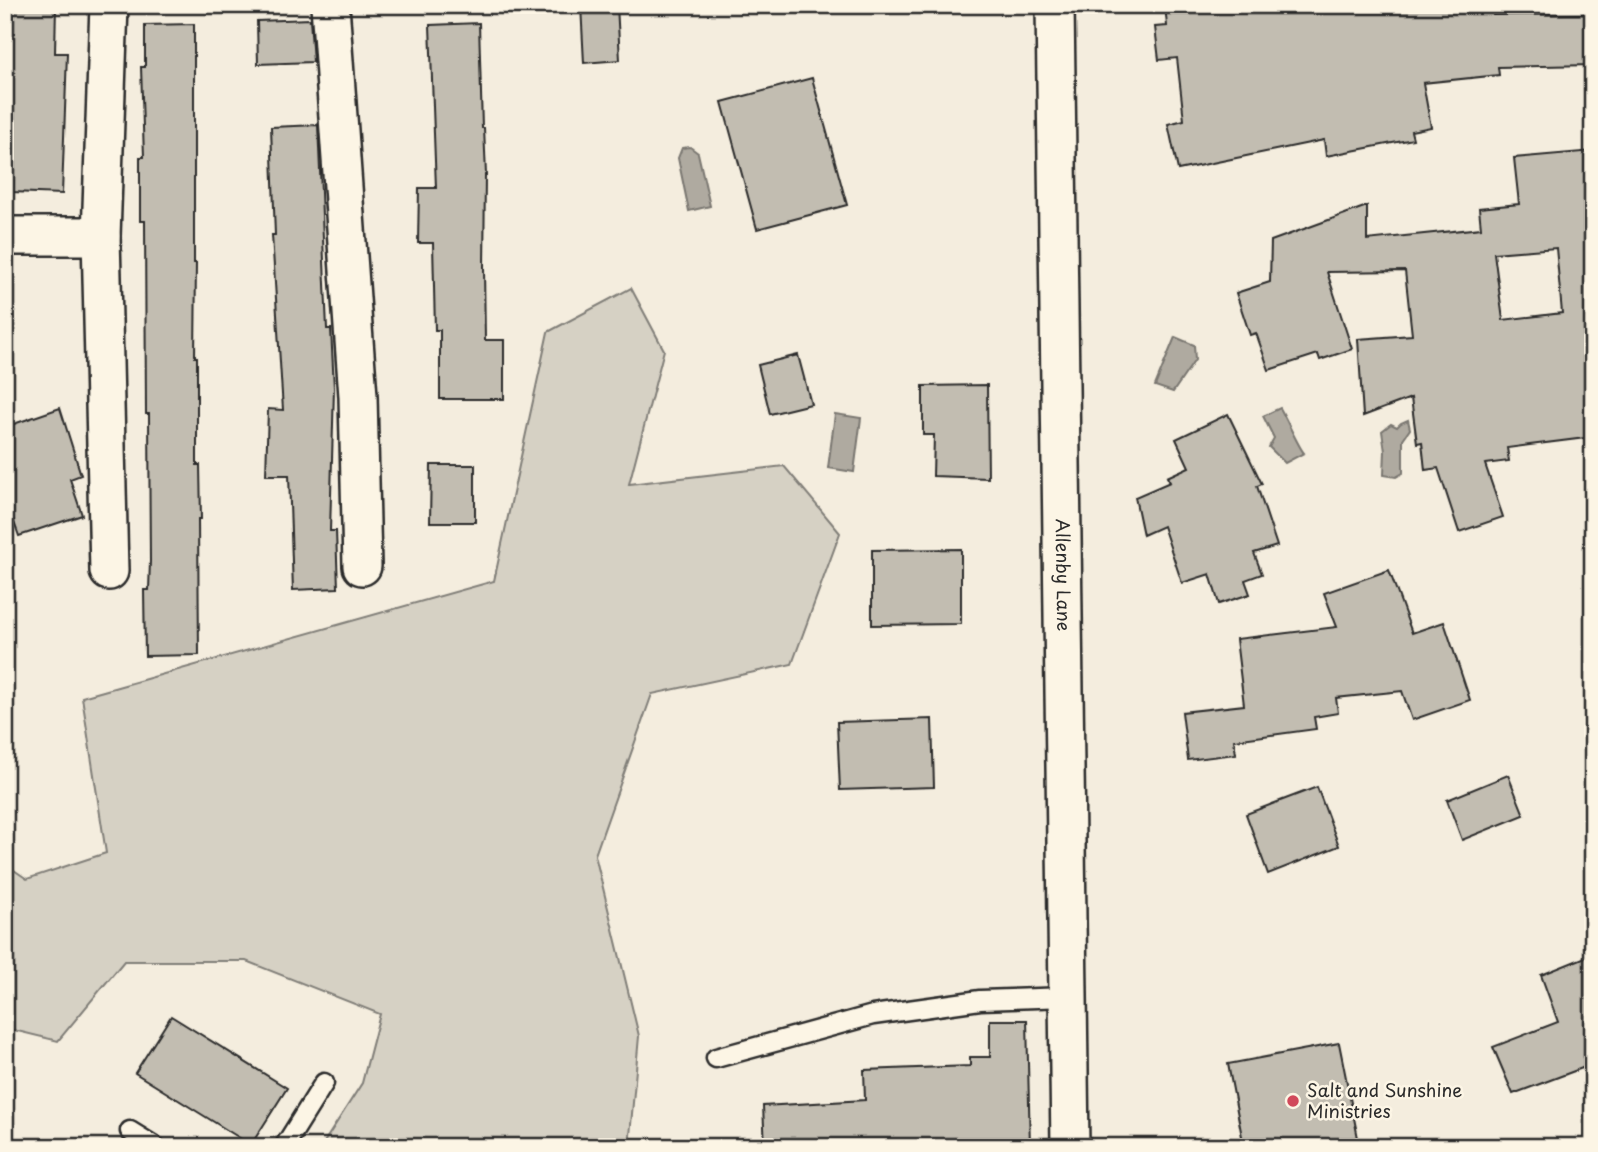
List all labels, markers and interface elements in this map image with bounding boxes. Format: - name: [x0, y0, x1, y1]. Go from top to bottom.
- street label: Allenby Lane: [1050, 518, 1078, 631]
- place label: Salt and Sunshine Ministries: [1307, 1076, 1462, 1124]
- marker: Salt and Sunshine Ministries: [1285, 1093, 1301, 1109]

